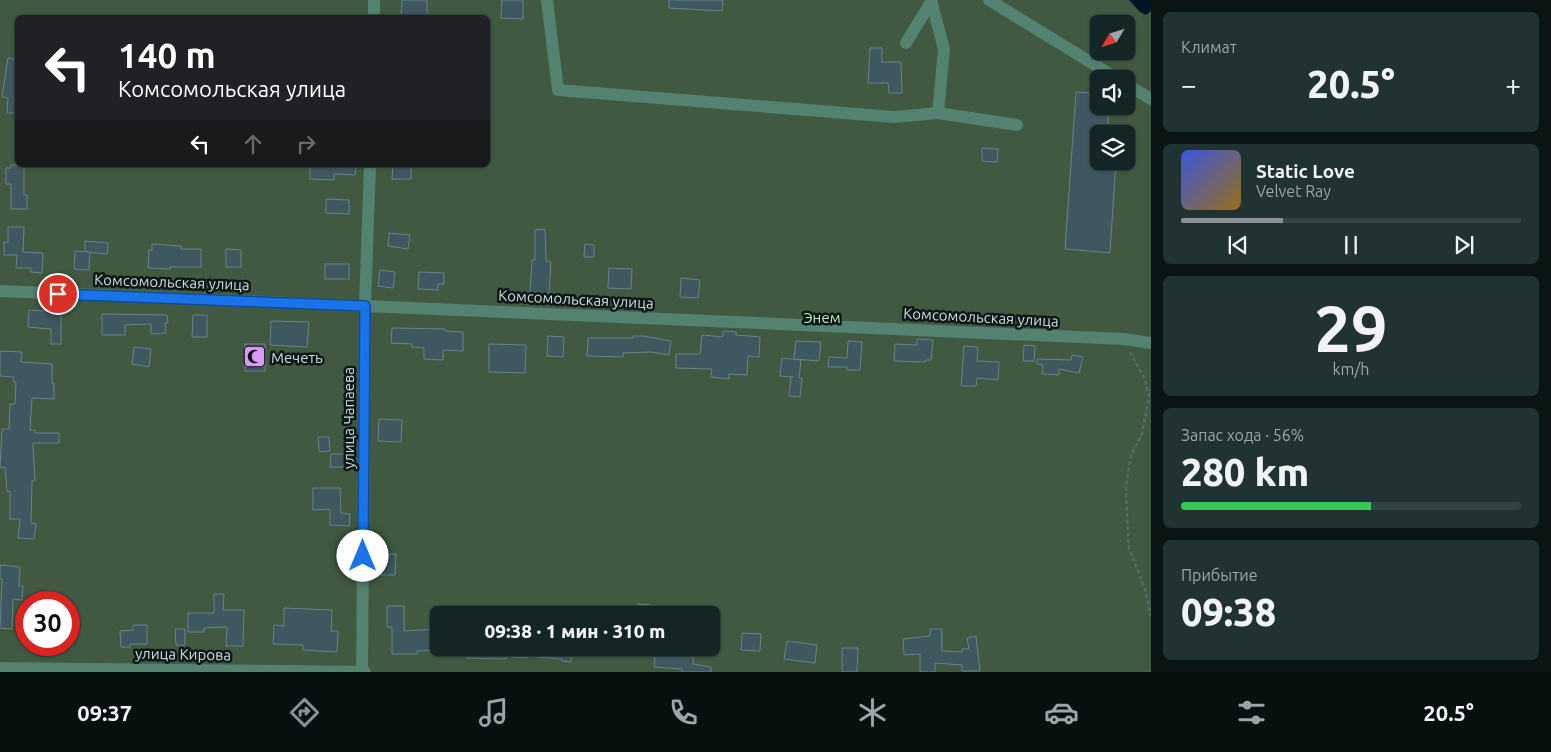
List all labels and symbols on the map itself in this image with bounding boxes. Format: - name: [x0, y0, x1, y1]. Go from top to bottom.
- north arrow: [1090, 15, 1135, 60]
- street label: Комсомольская улица: [94, 271, 250, 293]
- pin: [37, 273, 79, 315]
- street label: Комсомольская улица: [498, 286, 654, 312]
- street label: Комсомольская улица: [903, 304, 1059, 330]
- park label: Энем: [803, 309, 841, 326]
- mosque icon: Мечеть: [243, 345, 267, 369]
- place label: Мечеть: [271, 349, 323, 366]
- street label: улица Чапаева: [340, 367, 357, 469]
- position arrow: [336, 529, 388, 581]
- speed limit sign: 30: [15, 591, 80, 656]
- street label: улица Кирова: [135, 645, 231, 663]

